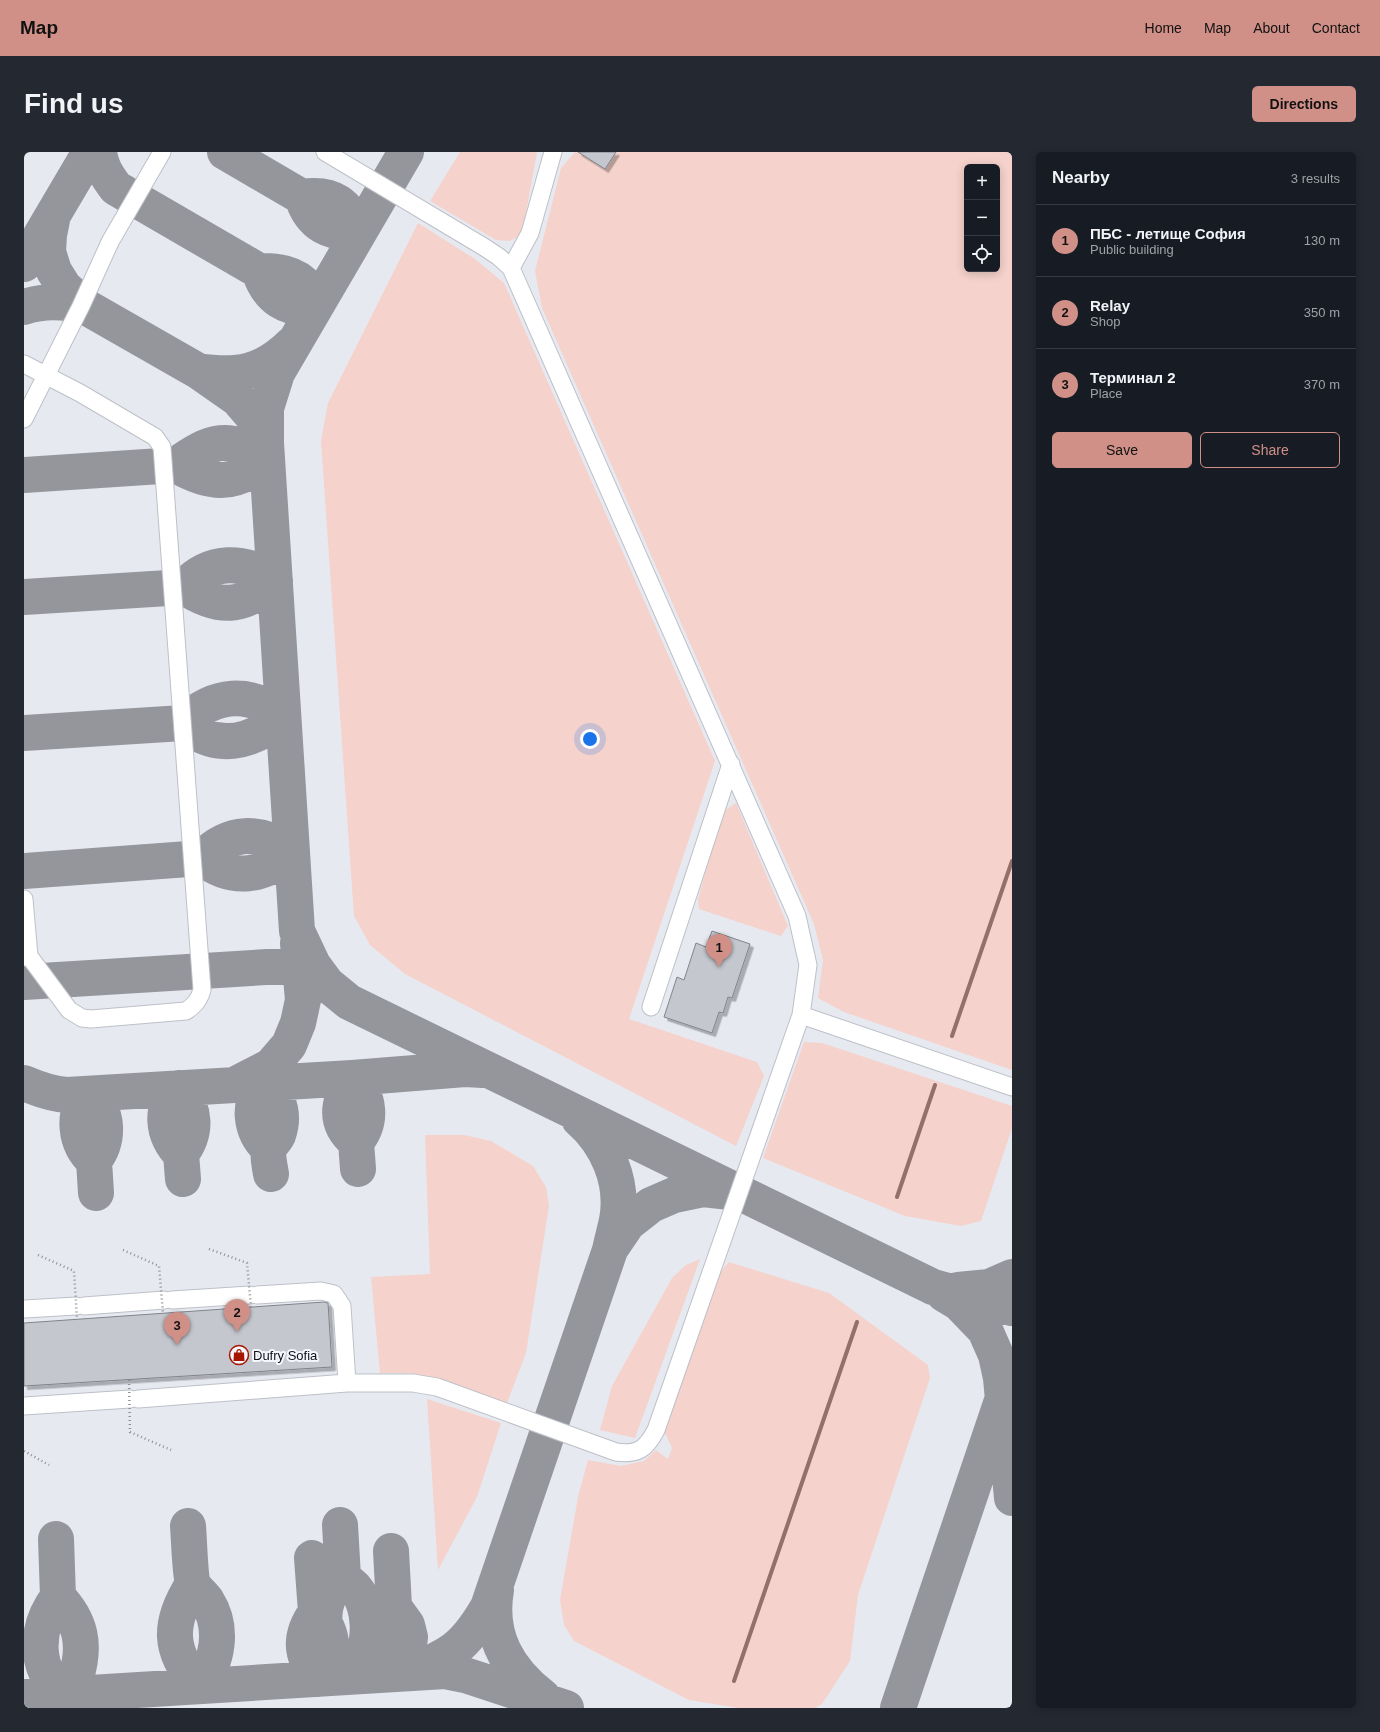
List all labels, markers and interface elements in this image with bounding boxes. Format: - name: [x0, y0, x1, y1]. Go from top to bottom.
- text: Map: [20, 17, 58, 38]
- text: Home: [1145, 20, 1182, 36]
- text: Map: [1204, 20, 1231, 36]
- text: About: [1253, 20, 1290, 36]
- text: Contact: [1312, 20, 1360, 36]
- button: Directions: [1252, 86, 1356, 122]
- text: Find us: [24, 88, 124, 119]
- map controls: [964, 164, 1000, 272]
- button: +: [964, 164, 1000, 200]
- text: Nearby: [1052, 168, 1110, 187]
- text: 3 results: [1291, 171, 1340, 186]
- button: −: [964, 200, 1000, 236]
- text: ПБС - летище София: [1090, 225, 1246, 242]
- text: 1: [1061, 233, 1069, 248]
- text: 130 m: [1304, 233, 1340, 248]
- button: locate: [964, 236, 1000, 272]
- text: Public building: [1090, 242, 1174, 257]
- text: Relay: [1090, 297, 1130, 314]
- text: 2: [1061, 305, 1069, 320]
- text: 350 m: [1304, 305, 1340, 320]
- text: Shop: [1090, 314, 1120, 329]
- text: Терминал 2: [1090, 369, 1175, 386]
- text: 3: [1061, 377, 1069, 392]
- text: 370 m: [1304, 377, 1340, 392]
- text: Place: [1090, 386, 1123, 401]
- button: Save: [1052, 432, 1192, 468]
- button: Share: [1200, 432, 1340, 468]
- your location: [580, 729, 600, 749]
- pin: 1: [706, 934, 732, 967]
- pin: 2: [224, 1299, 250, 1332]
- pin: 3: [164, 1312, 190, 1345]
- shop icon: Dufry Sofia: [228, 1344, 250, 1366]
- place label: Dufry Sofia: [253, 1348, 318, 1363]

